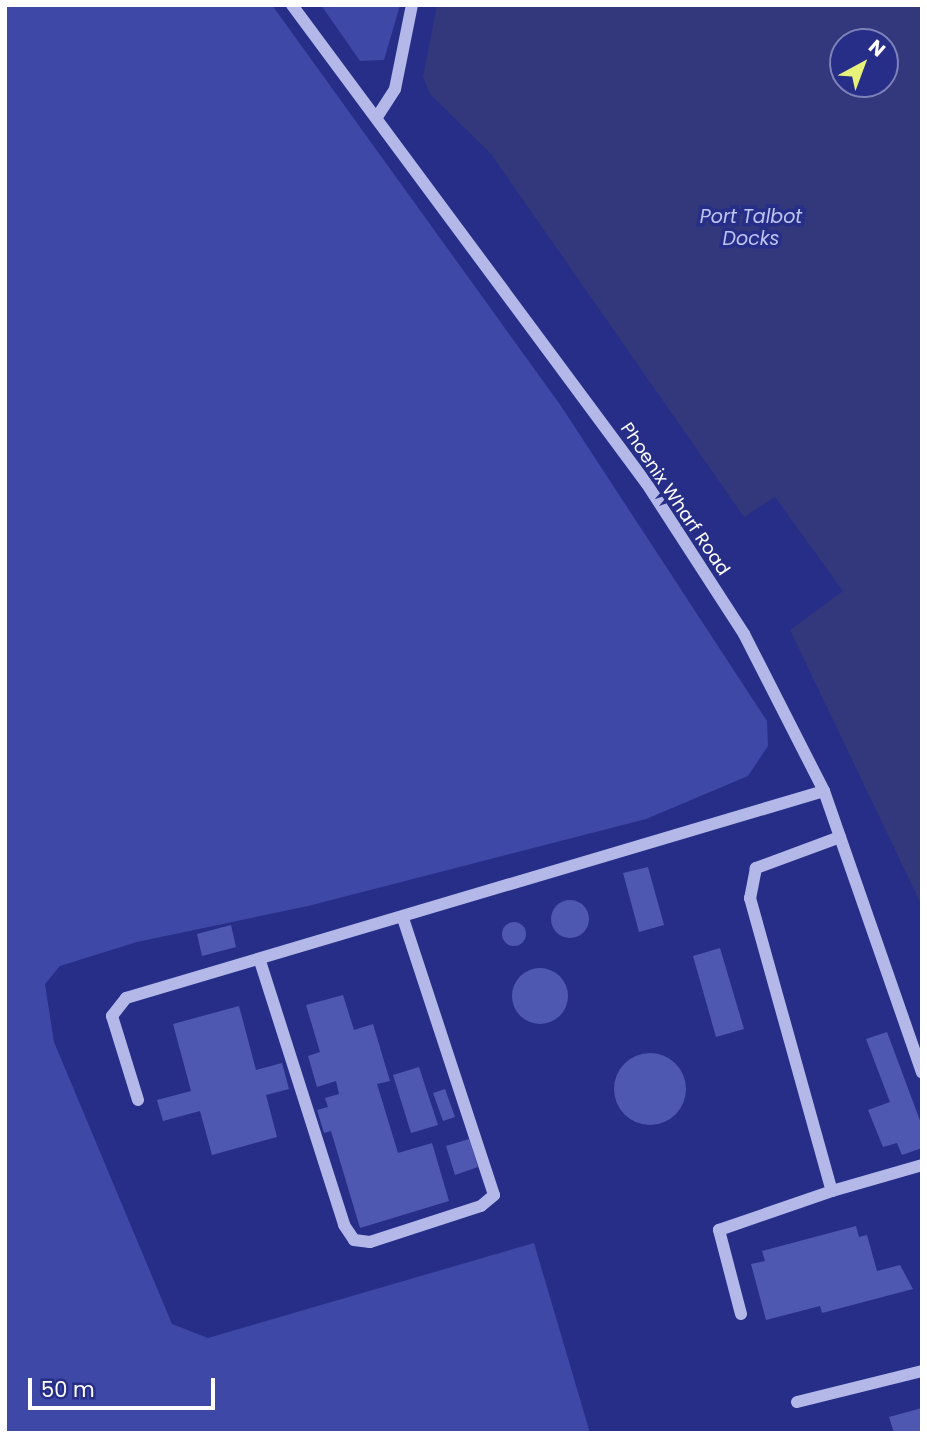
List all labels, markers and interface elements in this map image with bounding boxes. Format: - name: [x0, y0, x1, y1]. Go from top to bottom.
- north arrow: [829, 28, 899, 98]
- text: N: [863, 33, 891, 63]
- water label: Port Talbot Docks: [700, 206, 802, 250]
- street label: Phoenix Wharf Road: [616, 419, 734, 579]
- scale bar: [32, 1364, 219, 1408]
- text: 50 m: [41, 1375, 95, 1404]

